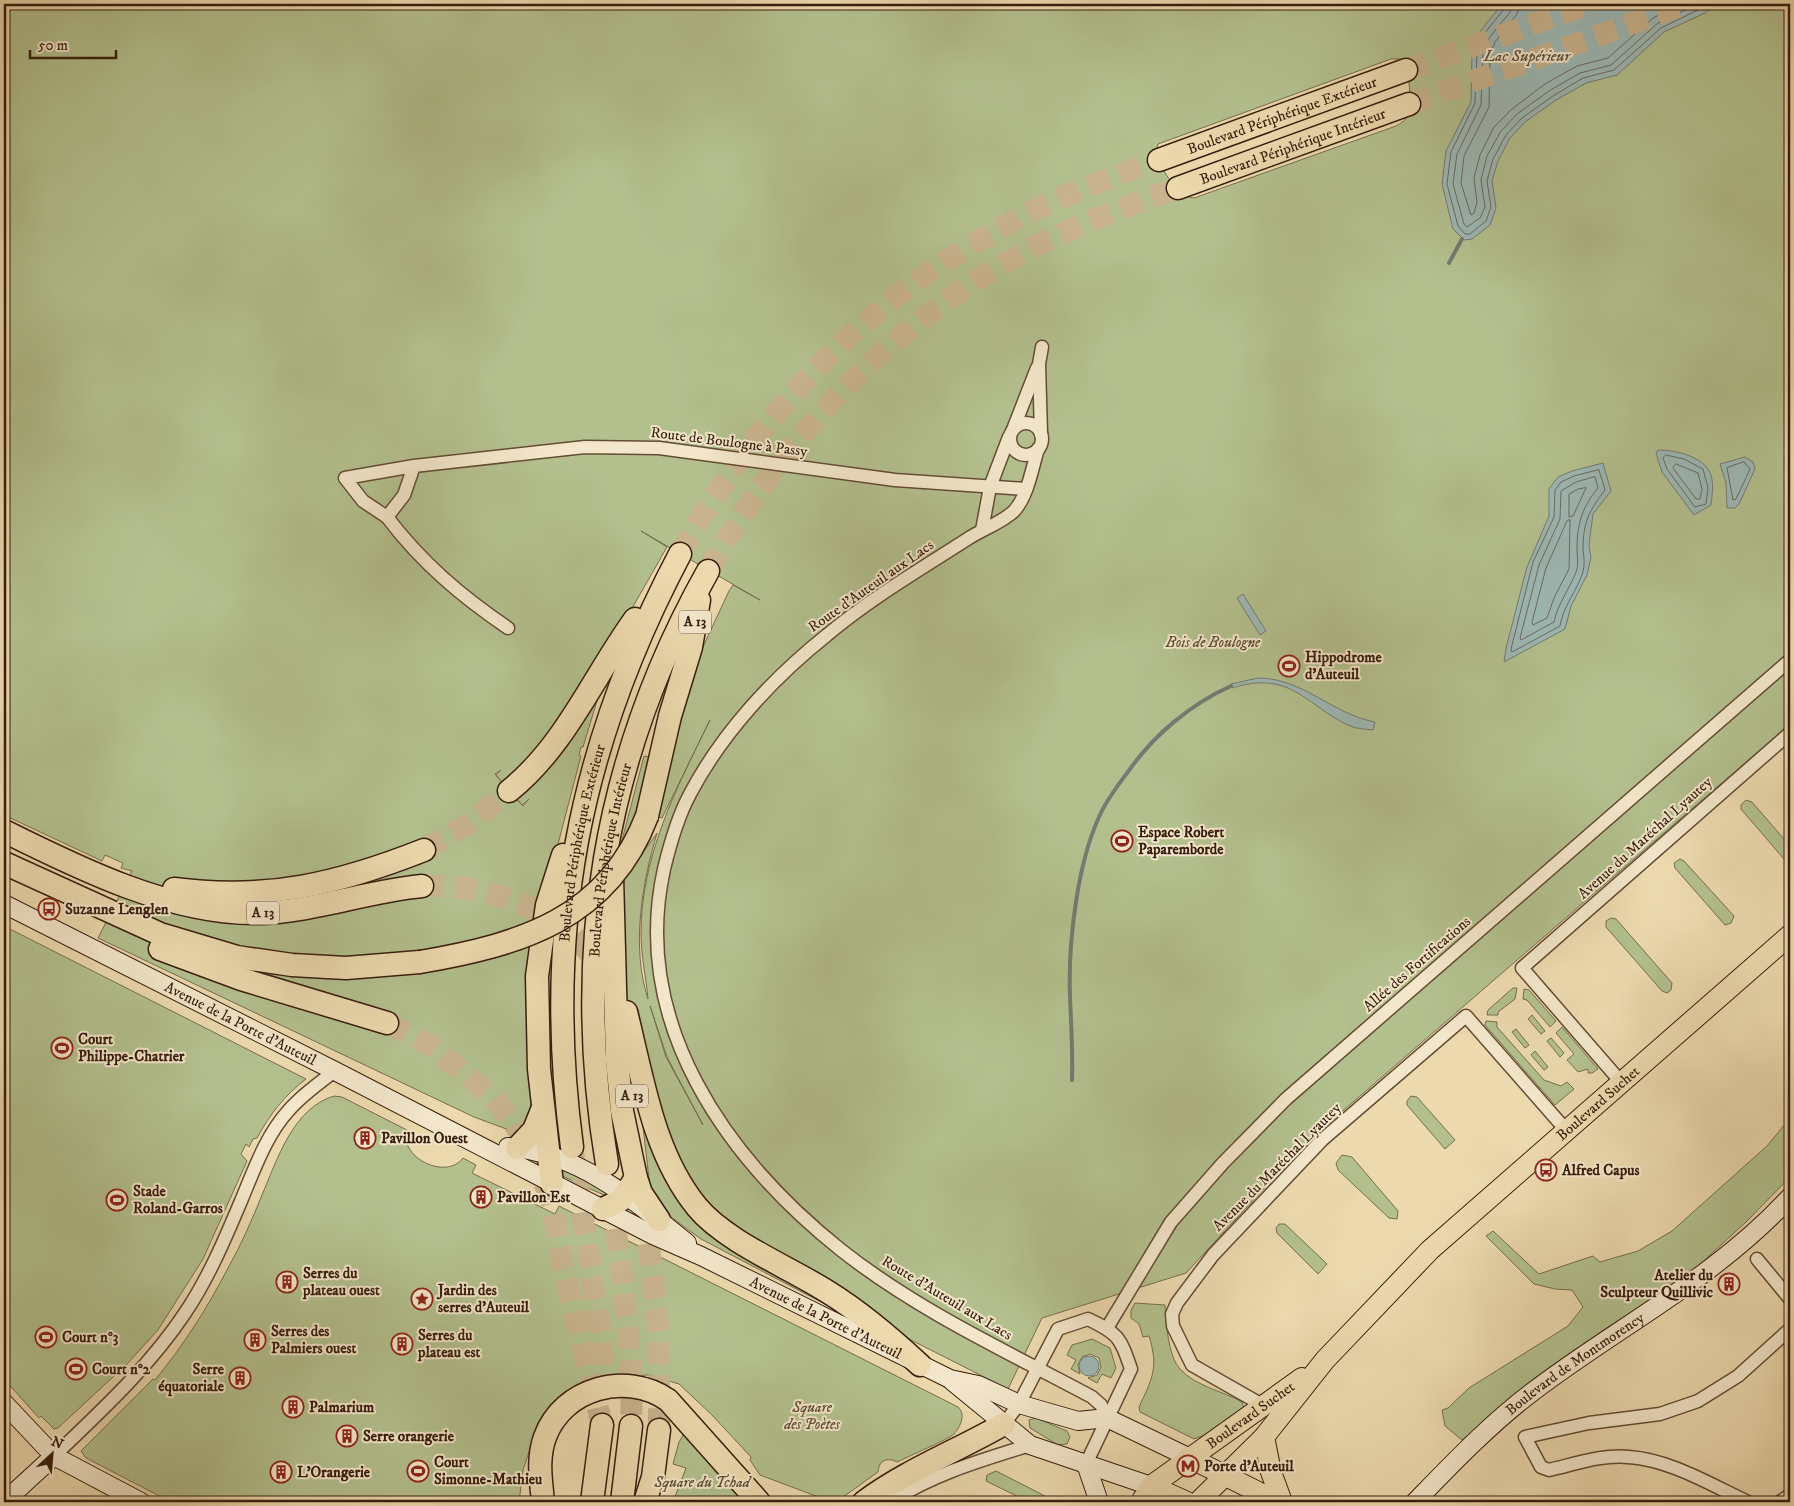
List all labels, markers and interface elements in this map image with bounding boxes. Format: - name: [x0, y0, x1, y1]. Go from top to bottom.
- scale bar: [30, 28, 116, 60]
- text: 50 m: [38, 36, 68, 55]
- water label: Lac Supérieur: [1483, 46, 1572, 66]
- street label: Boulevard Périphérique Extérieur: [1185, 72, 1380, 158]
- street label: Boulevard Périphérique Intérieur: [1197, 104, 1389, 189]
- street label: Route de Boulogne à Passy: [650, 423, 809, 461]
- street label: Route d'Auteuil aux Lacs: [805, 535, 937, 637]
- road number: A 13: [679, 610, 711, 634]
- park label: Bois de Boulogne: [1165, 633, 1261, 652]
- place label: Hippodrome d'Auteuil: [1305, 648, 1382, 684]
- sports icon: Hippodrome d'Auteuil: [1277, 654, 1301, 678]
- street label: Boulevard Périphérique Extérieur: [555, 742, 610, 943]
- street label: Boulevard Périphérique Intérieur: [585, 761, 636, 958]
- street label: Avenue du Maréchal Lyautey: [1574, 772, 1717, 903]
- place label: Espace Robert Paparemborde: [1138, 823, 1224, 859]
- sports icon: Espace Robert Paparemborde: [1110, 829, 1134, 853]
- bus stop icon: Suzanne Lenglen: [37, 897, 61, 921]
- place label: Suzanne Lenglen: [65, 900, 169, 919]
- road number: A 13: [247, 901, 279, 924]
- street label: Allée des Fortifications: [1359, 912, 1475, 1016]
- street label: Avenue de la Porte d'Auteuil: [162, 977, 320, 1070]
- place label: Court Philippe-Chatrier: [78, 1030, 185, 1066]
- sports icon: Court Philippe-Chatrier: [50, 1036, 74, 1060]
- street label: Boulevard Suchet: [1552, 1061, 1644, 1145]
- road number: A 13: [616, 1084, 648, 1108]
- street label: Avenue du Maréchal Lyautey: [1209, 1098, 1346, 1235]
- building icon: Pavillon Ouest: [353, 1126, 377, 1150]
- place label: Pavillon Ouest: [381, 1129, 468, 1148]
- bus stop icon: Alfred Capus: [1534, 1158, 1558, 1182]
- place label: Alfred Capus: [1561, 1161, 1639, 1180]
- place label: Stade Roland-Garros: [133, 1182, 223, 1218]
- building icon: Pavillon Est: [469, 1185, 493, 1209]
- sports icon: Stade Roland-Garros: [105, 1188, 129, 1212]
- place label: Pavillon Est: [497, 1188, 570, 1207]
- street label: Route d'Auteuil aux Lacs: [878, 1251, 1016, 1345]
- place label: Serres du plateau ouest: [302, 1264, 380, 1300]
- place label: Atelier du Sculpteur Quillivic: [1600, 1266, 1714, 1302]
- building icon: Serres du plateau ouest: [275, 1270, 299, 1294]
- street label: Avenue de la Porte d'Auteuil: [746, 1272, 905, 1363]
- building icon: Atelier du Sculpteur Quillivic: [1717, 1272, 1741, 1296]
- place label: Jardin des serres d’Auteuil: [436, 1281, 530, 1317]
- place icon: Jardin des serres d’Auteuil: [410, 1287, 434, 1311]
- street label: Boulevard de Montmorency: [1501, 1307, 1649, 1419]
- place label: Serres des Palmiers ouest: [271, 1322, 357, 1358]
- sports icon: Court n°3: [34, 1325, 58, 1349]
- place label: Serres du plateau est: [417, 1326, 480, 1362]
- place label: Court n°3: [62, 1328, 119, 1347]
- building icon: Serres des Palmiers ouest: [243, 1328, 267, 1352]
- building icon: Serres du plateau est: [390, 1332, 414, 1356]
- sports icon: Court n°2: [64, 1357, 88, 1381]
- place label: Court n°2: [92, 1360, 151, 1379]
- place label: Serre équatoriale: [158, 1360, 225, 1397]
- building icon: Serre équatoriale: [228, 1366, 252, 1390]
- street label: Boulevard Suchet: [1202, 1377, 1298, 1453]
- building icon: Palmarium: [281, 1395, 305, 1419]
- place label: Palmarium: [309, 1398, 375, 1417]
- park label: Square des Poètes: [783, 1398, 840, 1434]
- building icon: Serre orangerie: [335, 1424, 359, 1448]
- place label: Serre orangerie: [363, 1427, 455, 1446]
- north arrow: [28, 1428, 78, 1478]
- text: N: [48, 1433, 67, 1454]
- place label: Court Simonne-Mathieu: [434, 1453, 543, 1489]
- metro station icon: Porte d'Auteuil: [1176, 1454, 1200, 1478]
- place label: Porte d'Auteuil: [1204, 1457, 1294, 1476]
- sports icon: Court Simonne-Mathieu: [406, 1459, 430, 1483]
- building icon: L'Orangerie: [269, 1460, 293, 1484]
- place label: L'Orangerie: [297, 1463, 371, 1482]
- park label: Square du Tchad: [653, 1473, 753, 1492]

